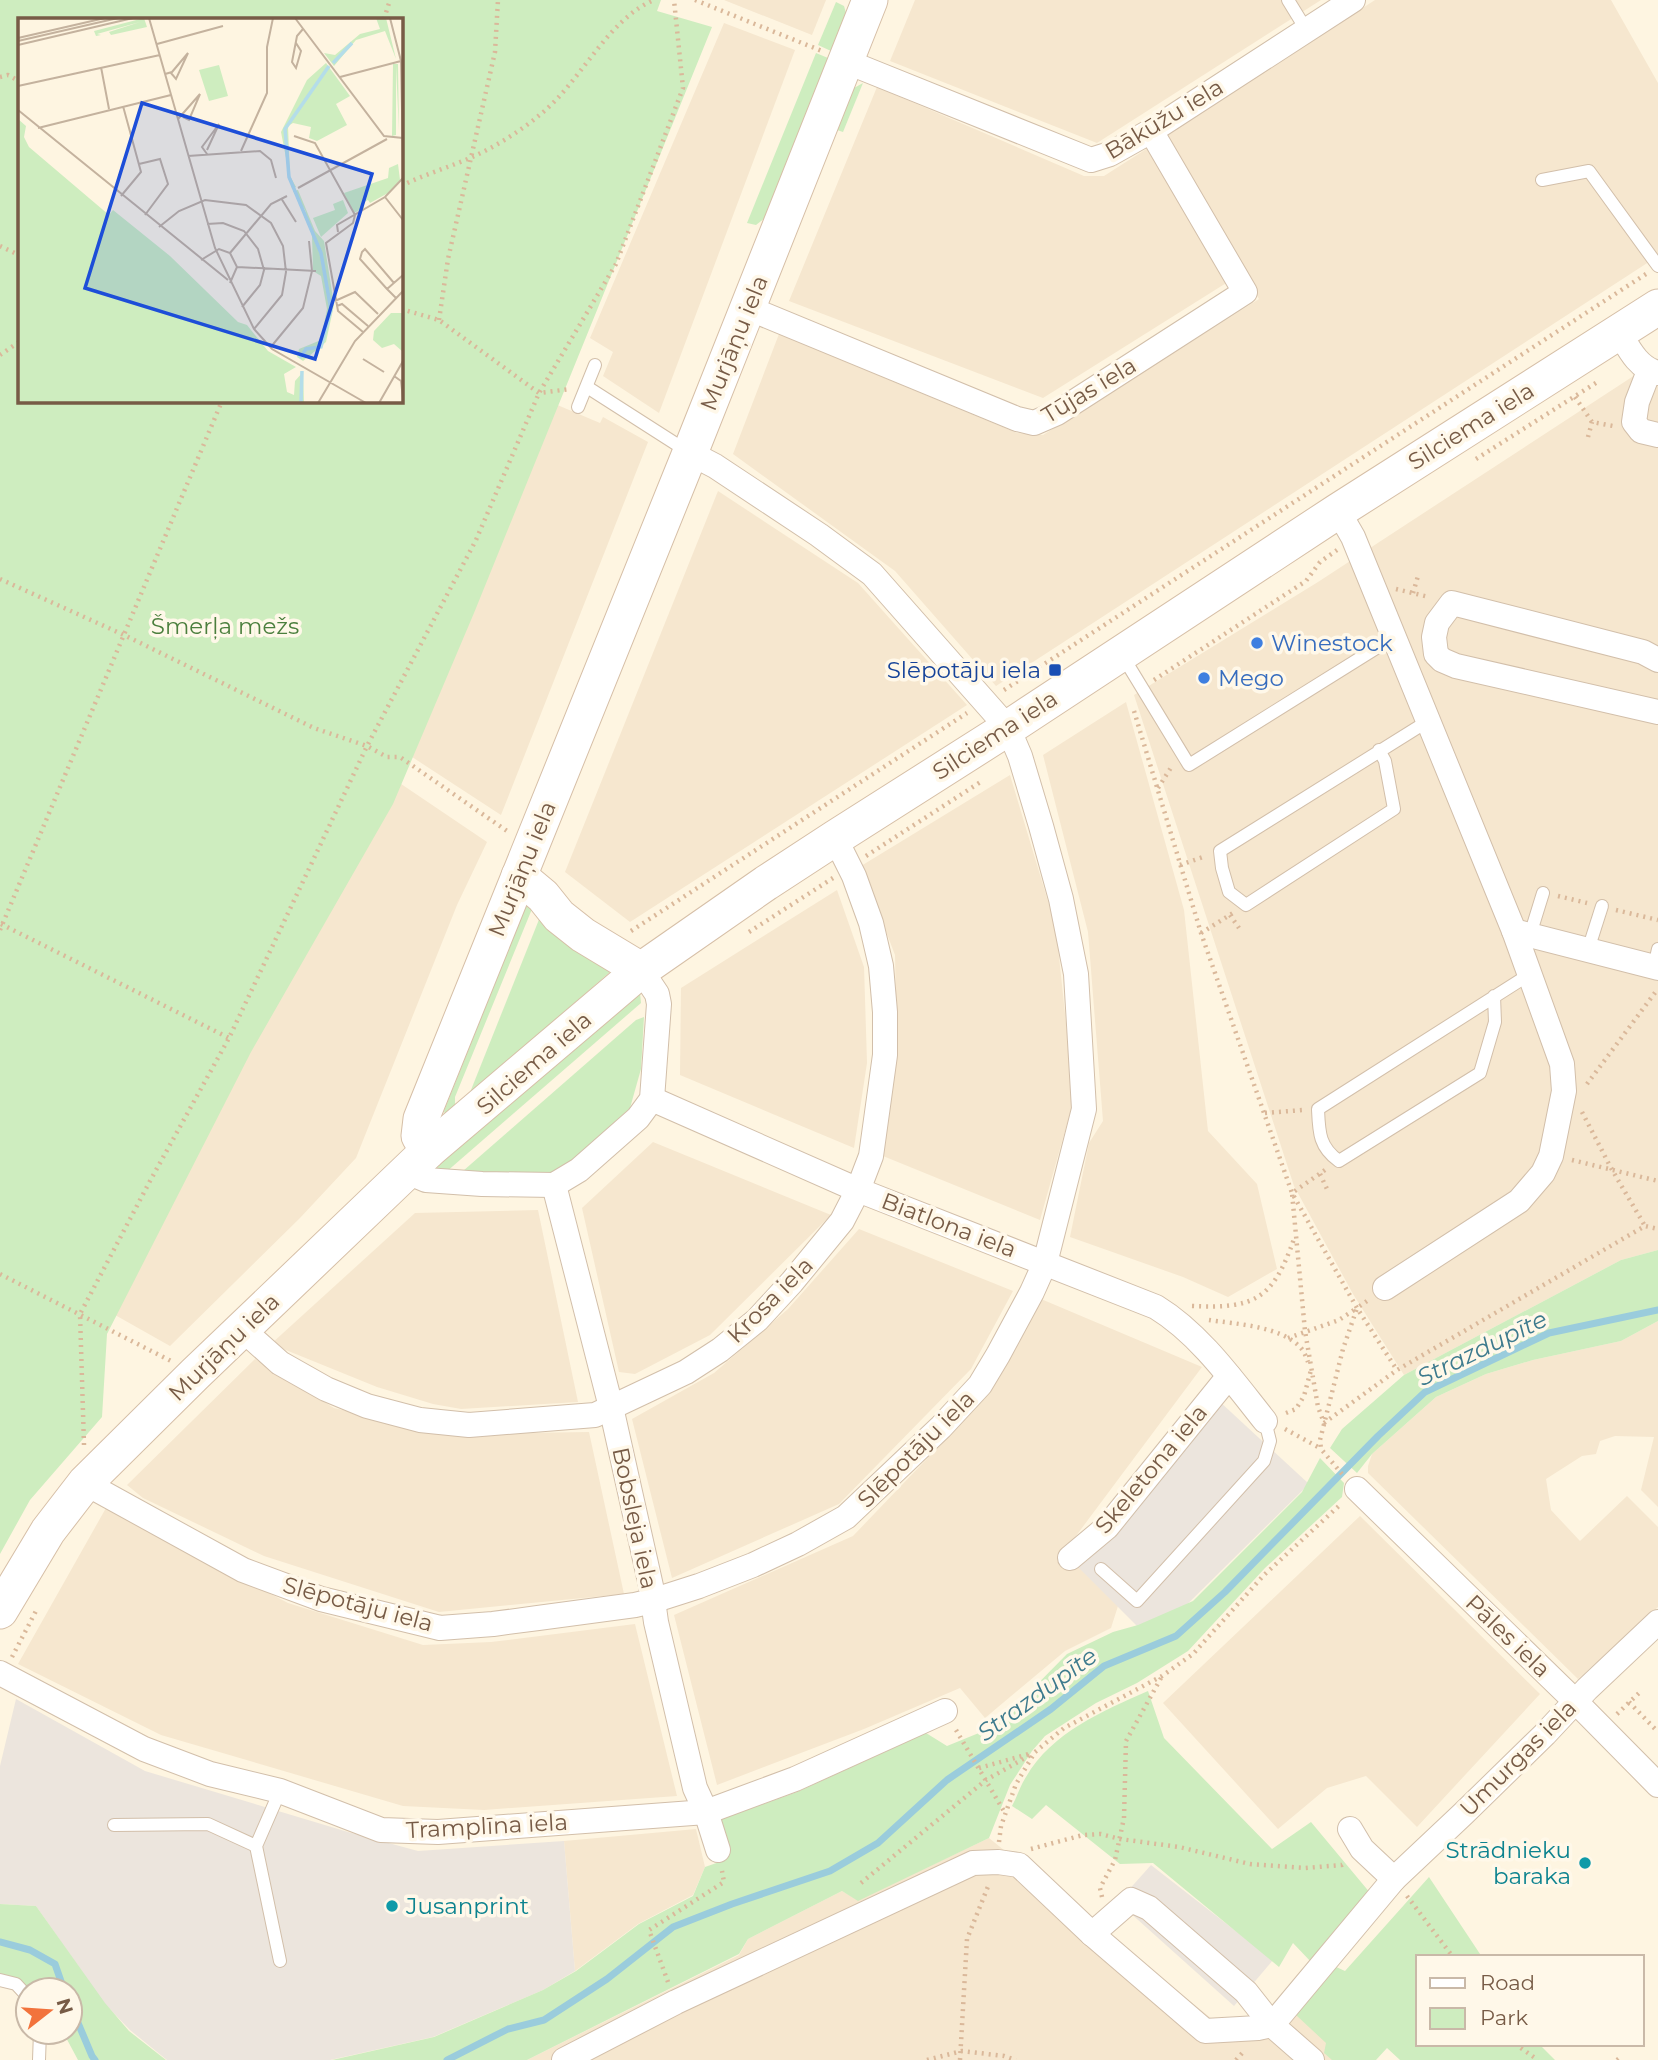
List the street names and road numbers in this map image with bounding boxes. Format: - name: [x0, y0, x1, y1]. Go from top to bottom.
- street label: Bākūžu iela: [1100, 73, 1228, 165]
- street label: Murjāņu iela: [694, 271, 774, 415]
- street label: Tūjas iela: [1037, 351, 1141, 429]
- street label: Silciema iela: [1403, 376, 1539, 476]
- street label: Silciema iela: [927, 684, 1063, 786]
- street label: Murjāņu iela: [482, 797, 562, 941]
- street label: Silciema iela: [471, 1005, 597, 1121]
- street label: Biatlona iela: [878, 1186, 1020, 1264]
- street label: Krosa iela: [721, 1251, 819, 1349]
- street label: Murjāņu iela: [163, 1287, 285, 1407]
- street label: Slēpotāju iela: [852, 1385, 980, 1513]
- street label: Skeletona iela: [1089, 1399, 1213, 1539]
- street label: Bobsleja iela: [606, 1445, 664, 1591]
- street label: Slēpotāju iela: [280, 1571, 436, 1637]
- street label: Pāles iela: [1460, 1589, 1556, 1683]
- street label: Umurgas iela: [1454, 1694, 1582, 1822]
- street label: Tramplīna iela: [405, 1808, 569, 1844]

